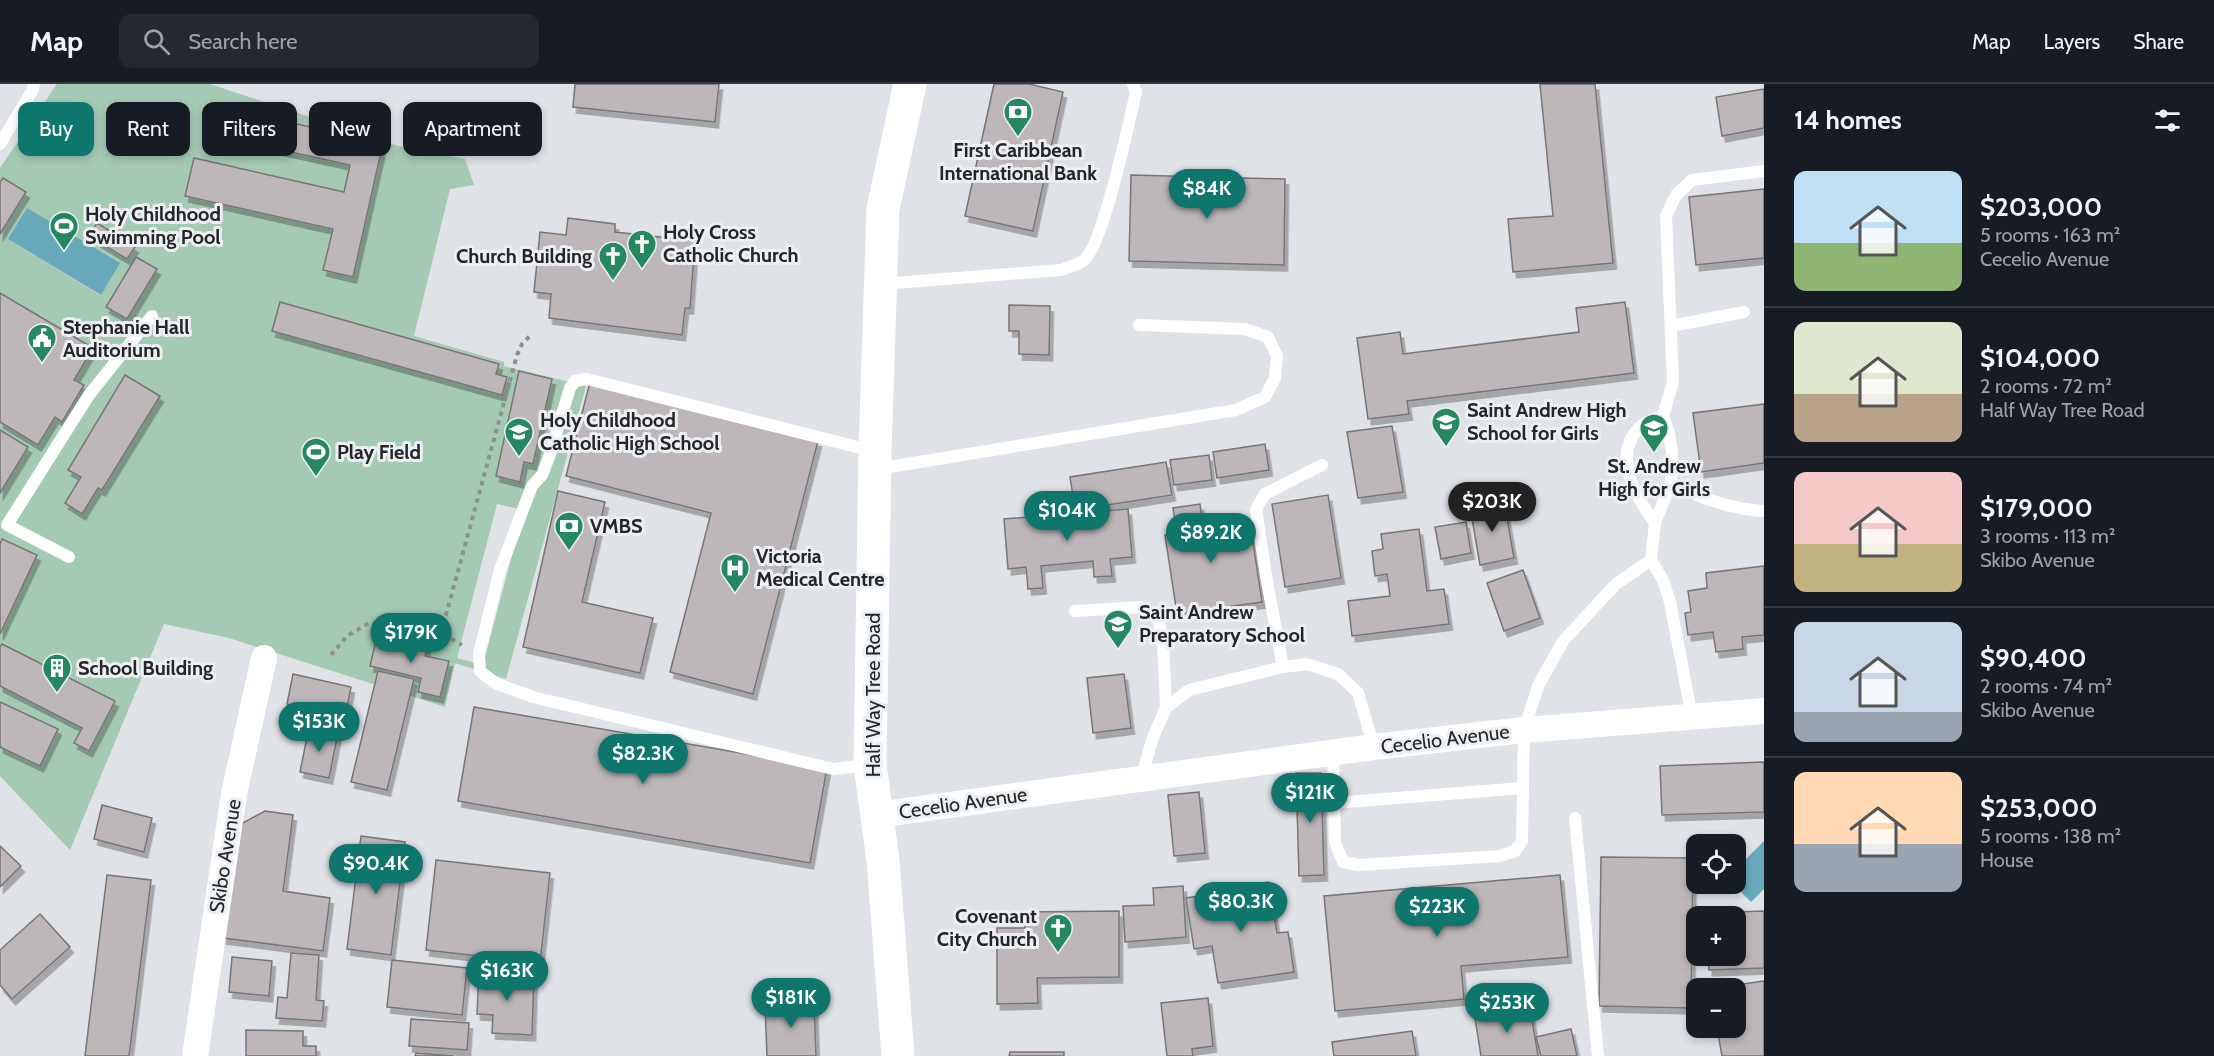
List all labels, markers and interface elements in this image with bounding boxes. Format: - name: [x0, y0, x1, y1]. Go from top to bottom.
- search box: [119, 14, 539, 68]
- text: Map: [30, 24, 83, 58]
- icon: search: [140, 25, 173, 58]
- text: Search here: [188, 28, 297, 55]
- text: Map: [1972, 29, 2011, 54]
- text: Layers: [2044, 29, 2100, 54]
- text: Share: [2133, 29, 2184, 54]
- bank icon: First Caribbean International Bank: [1002, 96, 1034, 138]
- chip: Buy: [18, 102, 94, 156]
- chip: Rent: [106, 102, 190, 156]
- chip: Filters: [202, 102, 297, 156]
- chip: New: [309, 102, 391, 156]
- chip: Apartment: [403, 102, 542, 156]
- text: 14 homes: [1794, 104, 1902, 136]
- icon: filters: [2151, 104, 2184, 137]
- place label: First Caribbean International Bank: [939, 138, 1097, 185]
- pin: $84K: [1171, 169, 1243, 220]
- text: $84K: [1183, 176, 1231, 200]
- text: $203,000: [1980, 191, 2102, 223]
- icon: home: [1842, 195, 1914, 267]
- place label: Holy Childhood Swimming Pool: [85, 202, 221, 249]
- sports icon: Holy Childhood Swimming Pool: [48, 210, 80, 252]
- place label: Holy Cross Catholic Church: [663, 220, 799, 267]
- text: 5 rooms · 163 m²: [1980, 223, 2120, 247]
- church icon: Holy Cross Catholic Church: [626, 228, 658, 270]
- church icon: Church Building: [597, 240, 629, 282]
- place label: Church Building: [456, 244, 592, 268]
- text: Cecelio Avenue: [1980, 247, 2109, 271]
- place label: Stephanie Hall Auditorium: [63, 315, 189, 362]
- public building icon: Stephanie Hall Auditorium: [26, 322, 58, 364]
- text: $104,000: [1980, 342, 2100, 374]
- icon: home: [1842, 346, 1914, 418]
- text: 2 rooms · 72 m²: [1980, 374, 2112, 398]
- place label: Saint Andrew High School for Girls: [1467, 398, 1627, 445]
- text: Half Way Tree Road: [1980, 398, 2145, 422]
- school or university icon: Saint Andrew High School for Girls: [1430, 406, 1462, 448]
- place label: Holy Childhood Catholic High School: [540, 408, 719, 455]
- school or university icon: St. Andrew High for Girls: [1638, 412, 1670, 454]
- school or university icon: Holy Childhood Catholic High School: [503, 416, 535, 458]
- sports icon: Play Field: [300, 436, 332, 478]
- place label: Play Field: [337, 440, 421, 464]
- place label: St. Andrew High for Girls: [1598, 454, 1710, 501]
- pin: $203K: [1450, 482, 1534, 533]
- text: $203K: [1462, 489, 1522, 513]
- pin: $104K: [1025, 491, 1109, 542]
- text: $179,000: [1980, 492, 2093, 524]
- icon: home: [1842, 496, 1914, 568]
- text: $104K: [1038, 498, 1096, 522]
- bank icon: VMBS: [553, 510, 585, 552]
- pin: $89.2K: [1162, 513, 1260, 564]
- place label: VMBS: [590, 514, 643, 538]
- text: $89.2K: [1180, 520, 1242, 544]
- text: 3 rooms · 113 m²: [1980, 524, 2116, 548]
- place label: Victoria Medical Centre: [756, 544, 885, 591]
- text: Skibo Avenue: [1980, 548, 2095, 572]
- hospital icon: Victoria Medical Centre: [719, 552, 751, 594]
- place label: Saint Andrew Preparatory School: [1139, 600, 1305, 647]
- school or university icon: Saint Andrew Preparatory School: [1102, 608, 1134, 650]
- pin: $179K: [369, 613, 453, 664]
- street label: Half Way Tree Road: [861, 613, 885, 777]
- text: $179K: [385, 620, 437, 644]
- text: $90,400: [1980, 642, 2087, 674]
- icon: home: [1842, 646, 1914, 718]
- building icon: School Building: [41, 652, 73, 694]
- place label: School Building: [78, 656, 213, 680]
- text: 2 rooms · 74 m²: [1980, 674, 2112, 698]
- text: Skibo Avenue: [1980, 698, 2095, 722]
- pin: $153K: [277, 702, 361, 753]
- text: $153K: [292, 709, 346, 733]
- street label: Cecelio Avenue: [1379, 719, 1511, 759]
- pin: $82.3K: [594, 734, 692, 785]
- text: $82.3K: [612, 741, 674, 765]
- pin: $121K: [1268, 773, 1352, 824]
- text: $121K: [1285, 780, 1335, 804]
- street label: Cecelio Avenue: [897, 782, 1029, 824]
- text: $253,000: [1980, 792, 2098, 824]
- icon: home: [1842, 796, 1914, 868]
- street label: Skibo Avenue: [204, 797, 246, 915]
- text: 5 rooms · 138 m²: [1980, 824, 2121, 848]
- map controls: [1686, 834, 1746, 1038]
- button: locate: [1686, 834, 1746, 894]
- pin: $90.4K: [327, 844, 425, 895]
- text: House: [1980, 848, 2034, 872]
- text: $90.4K: [343, 851, 409, 875]
- pin: $80.3K: [1192, 882, 1290, 933]
- pin: $223K: [1395, 887, 1479, 938]
- text: $80.3K: [1208, 889, 1274, 913]
- text: $223K: [1409, 894, 1465, 918]
- place label: Covenant City Church: [937, 904, 1037, 951]
- button: +: [1686, 906, 1746, 966]
- church icon: Covenant City Church: [1042, 912, 1074, 954]
- pin: $163K: [465, 951, 549, 1002]
- text: $163K: [480, 958, 534, 982]
- pin: $181K: [749, 978, 833, 1029]
- button: −: [1686, 978, 1746, 1038]
- pin: $253K: [1465, 983, 1549, 1034]
- text: $181K: [766, 985, 816, 1009]
- text: $253K: [1479, 990, 1535, 1014]

